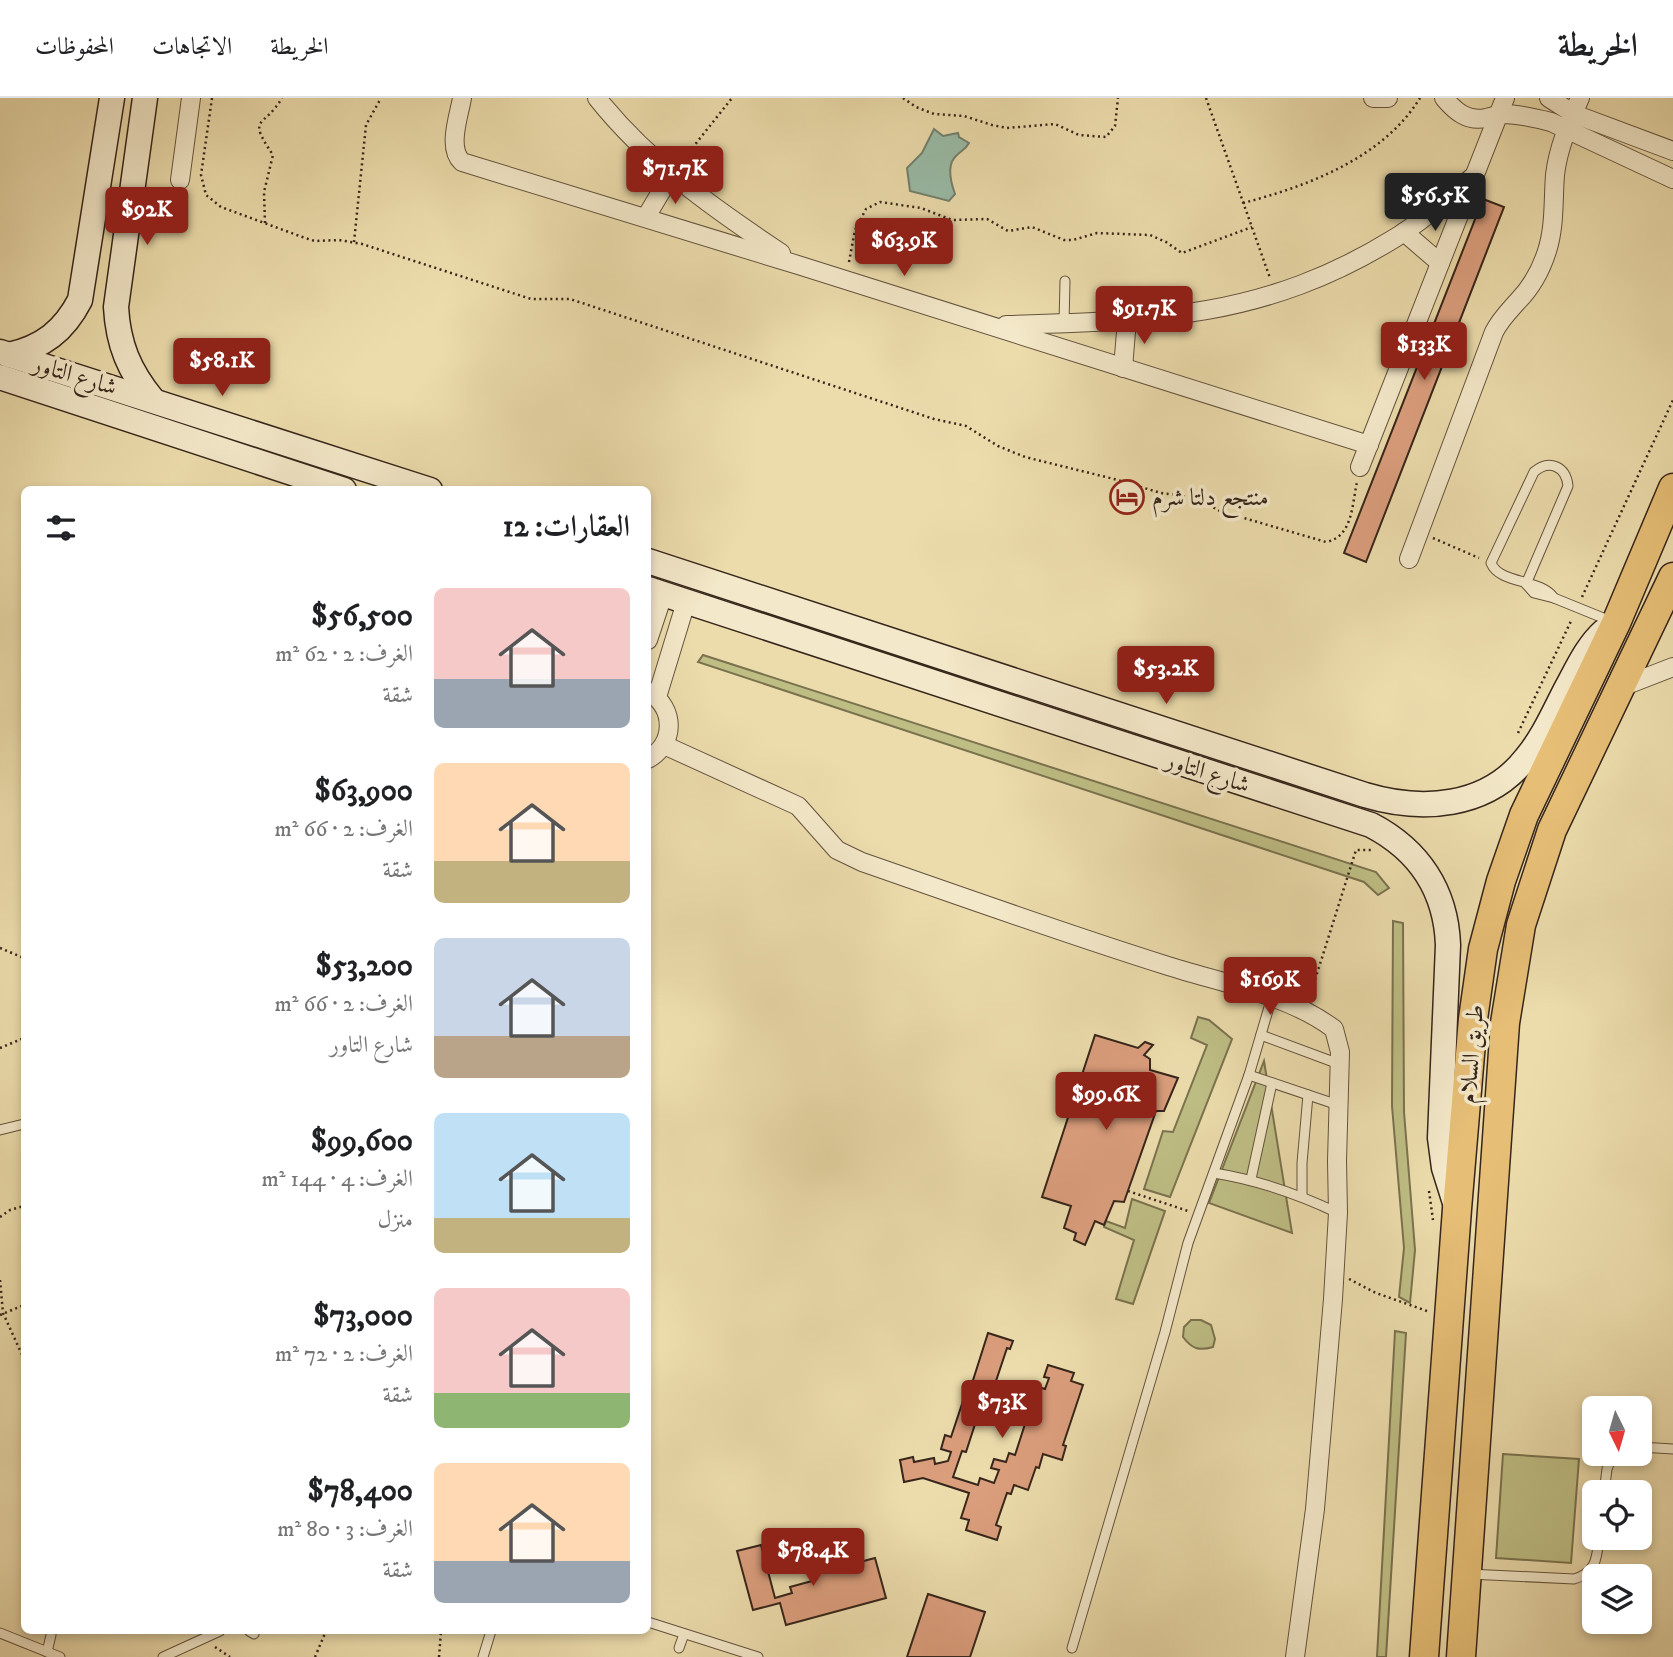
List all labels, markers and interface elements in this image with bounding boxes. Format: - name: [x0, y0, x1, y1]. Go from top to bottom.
- text: الخريطة: [1558, 26, 1638, 67]
- text: المحفوظات: [35, 32, 114, 62]
- text: الاتجاهات: [152, 32, 232, 62]
- text: الخريطة: [270, 32, 329, 62]
- pin: $71.7K: [618, 146, 732, 206]
- text: $71.7K: [642, 154, 708, 183]
- pin: $56.5K: [1378, 174, 1492, 233]
- text: $56.5K: [1401, 181, 1469, 210]
- pin: $92K: [106, 188, 188, 247]
- text: $92K: [121, 195, 173, 224]
- pin: $63.9K: [847, 218, 961, 278]
- text: $63.9K: [871, 226, 937, 255]
- pin: $91.7K: [1087, 286, 1201, 346]
- text: $91.7K: [1112, 294, 1176, 323]
- pin: $133K: [1375, 322, 1473, 382]
- text: $133K: [1397, 330, 1451, 359]
- pin: $58.1K: [165, 338, 279, 398]
- text: $58.1K: [189, 346, 255, 375]
- street label: شارع التاور: [26, 348, 121, 407]
- hotel icon: منتجع دلتا شرم: [1108, 478, 1146, 516]
- place label: منتجع دلتا شرم: [1152, 483, 1269, 519]
- icon: filters: [42, 509, 80, 547]
- text: العقارات: 12: [503, 509, 630, 546]
- text: $56,500: [311, 598, 413, 635]
- icon: home: [490, 616, 574, 700]
- text: الغرف: 2 · 62 m²: [275, 640, 413, 669]
- pin: $53.2K: [1109, 646, 1223, 706]
- text: $53.2K: [1133, 654, 1199, 683]
- text: شقة: [383, 681, 413, 710]
- street label: شارع التاور: [1159, 745, 1254, 804]
- text: $63,900: [314, 773, 413, 810]
- icon: home: [490, 791, 574, 875]
- text: الغرف: 2 · 66 m²: [274, 815, 413, 844]
- text: شقة: [383, 856, 413, 885]
- text: $53,200: [315, 948, 413, 985]
- pin: $169K: [1221, 958, 1319, 1017]
- text: $169K: [1240, 965, 1300, 994]
- icon: home: [490, 966, 574, 1050]
- text: الغرف: 2 · 66 m²: [274, 990, 413, 1019]
- street label: طريق السلام: [1453, 1003, 1496, 1105]
- text: شارع التاور: [330, 1031, 413, 1060]
- pin: $99.6K: [1049, 1072, 1163, 1132]
- text: $99.6K: [1071, 1080, 1141, 1109]
- text: $99,600: [311, 1123, 413, 1160]
- icon: home: [490, 1141, 574, 1225]
- text: الغرف: 4 · 144 m²: [262, 1165, 413, 1194]
- text: منزل: [378, 1206, 413, 1235]
- text: $73,000: [313, 1298, 413, 1335]
- icon: home: [490, 1316, 574, 1400]
- text: الغرف: 2 · 72 m²: [275, 1340, 413, 1369]
- pin: $73K: [961, 1380, 1043, 1440]
- text: شقة: [383, 1381, 413, 1410]
- text: $73K: [977, 1388, 1027, 1417]
- north arrow: [1582, 1396, 1652, 1466]
- map controls: [1582, 1396, 1652, 1634]
- text: $78,400: [308, 1473, 413, 1510]
- button: locate: [1582, 1480, 1652, 1550]
- icon: home: [490, 1491, 574, 1575]
- text: الغرف: 3 · 80 m²: [277, 1515, 413, 1544]
- pin: $78.4K: [756, 1528, 870, 1588]
- text: $78.4K: [777, 1536, 849, 1565]
- text: شقة: [383, 1556, 413, 1585]
- button: layers: [1582, 1564, 1652, 1634]

